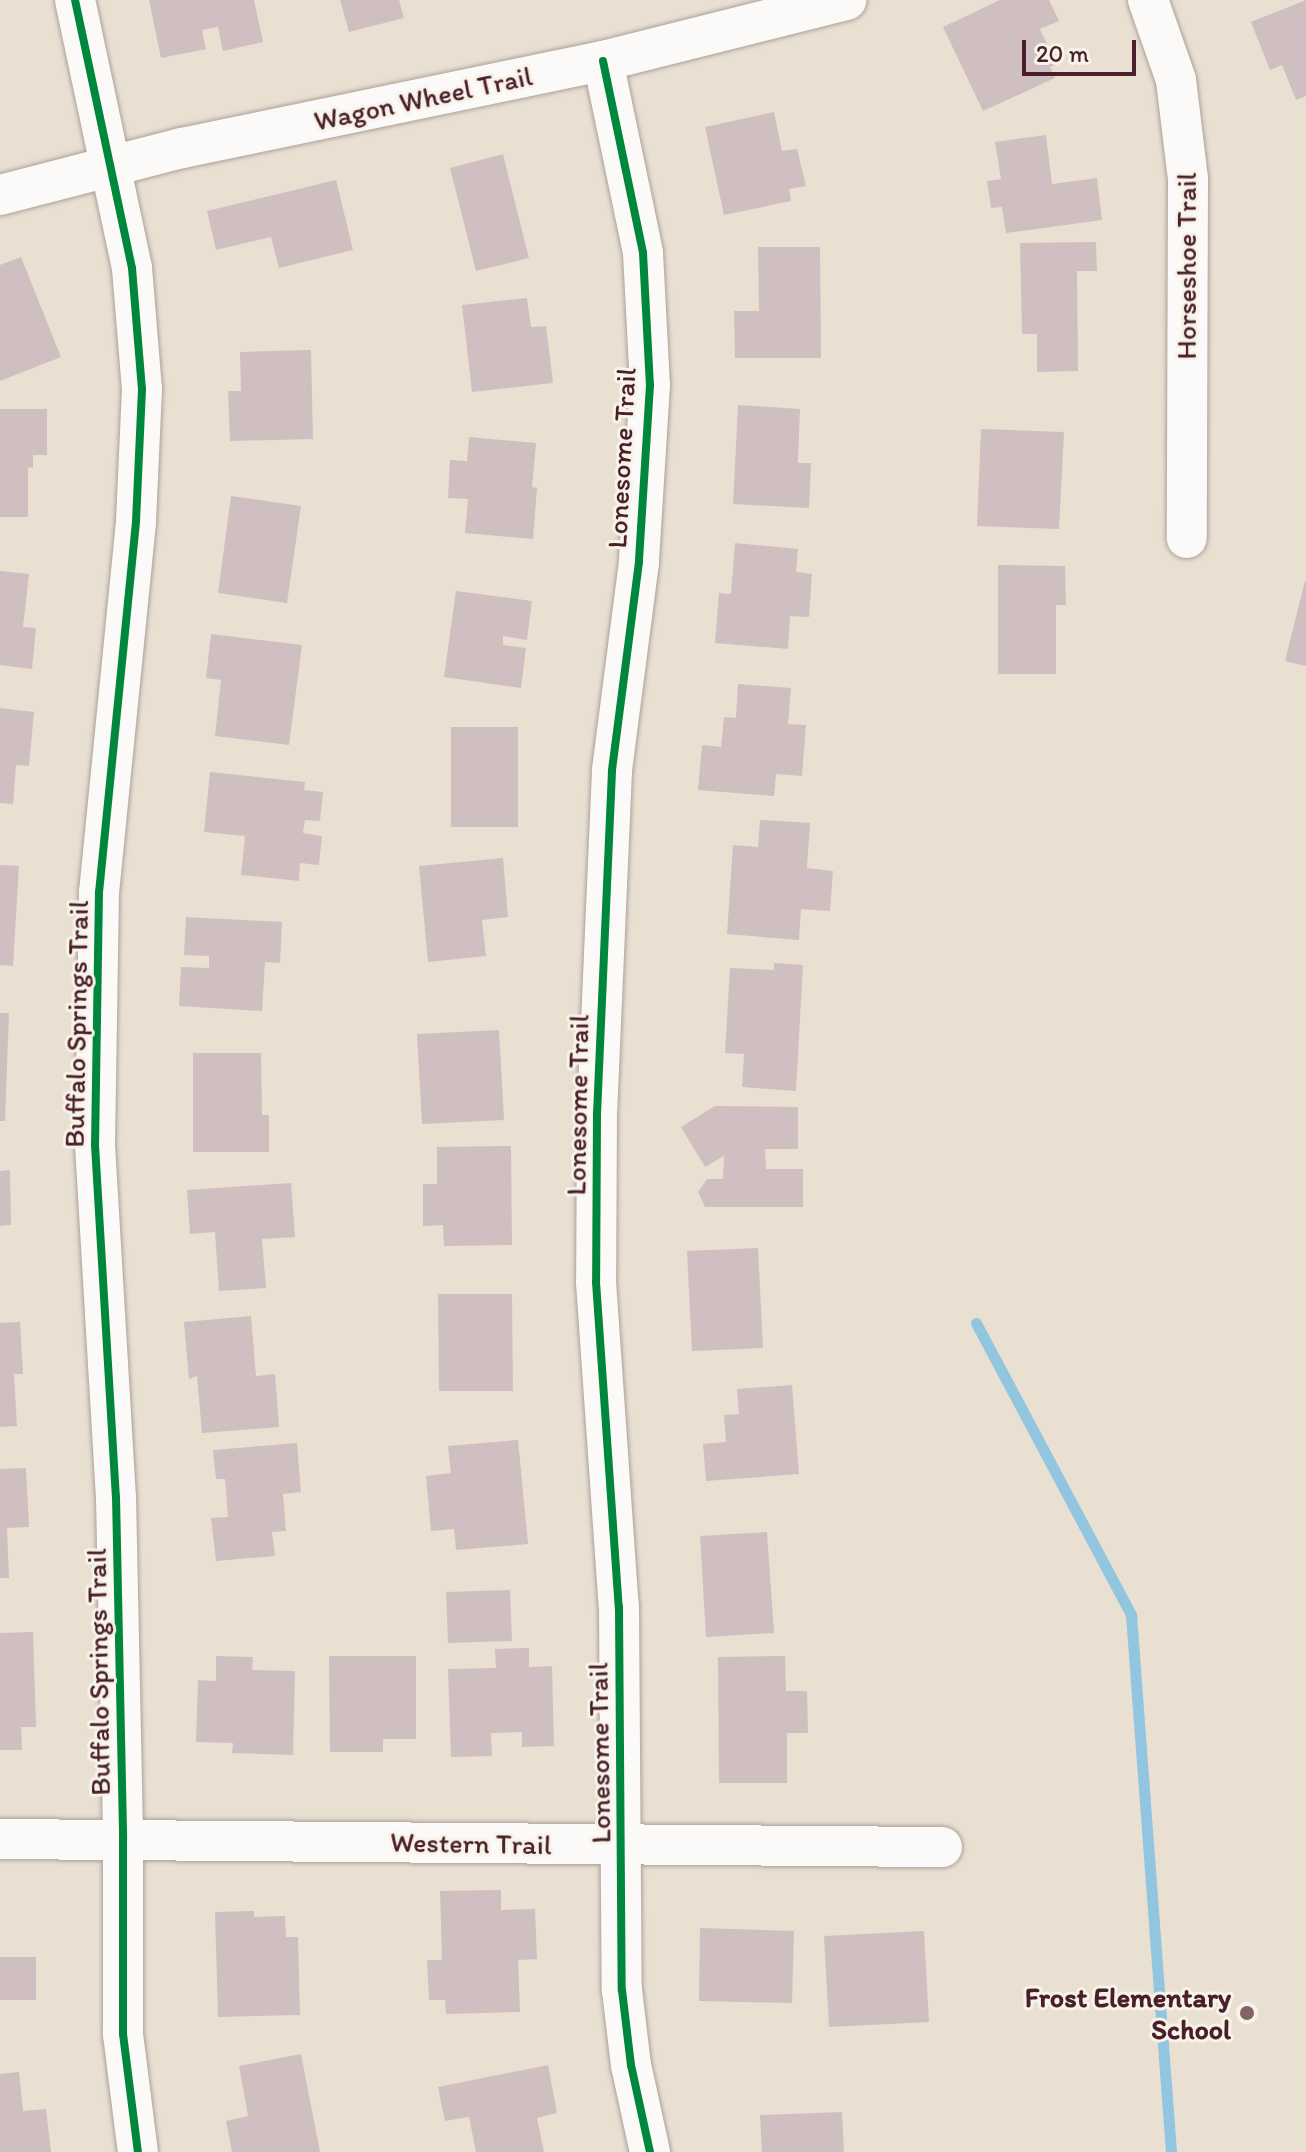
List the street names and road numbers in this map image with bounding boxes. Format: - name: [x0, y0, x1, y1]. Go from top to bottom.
- street label: Wagon Wheel Trail: [311, 59, 535, 137]
- street label: Horseshoe Trail: [1169, 173, 1203, 359]
- street label: Lonesome Trail: [599, 366, 643, 550]
- street label: Buffalo Springs Trail: [57, 900, 95, 1148]
- street label: Lonesome Trail: [559, 1014, 595, 1196]
- street label: Buffalo Springs Trail: [79, 1548, 117, 1796]
- street label: Lonesome Trail: [581, 1662, 617, 1844]
- street label: Western Trail: [391, 1825, 551, 1861]

